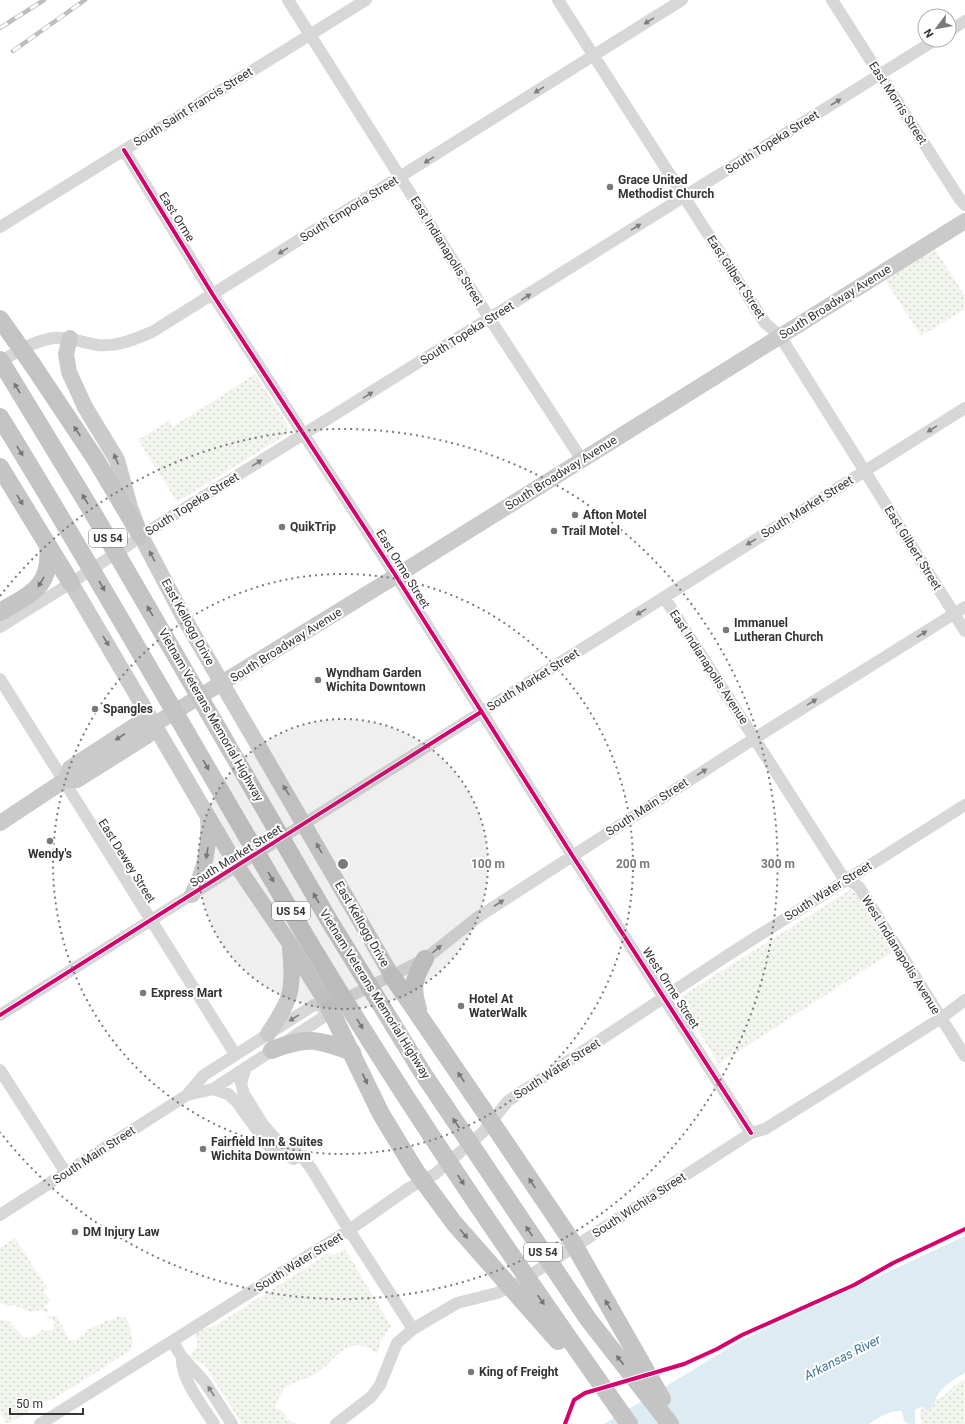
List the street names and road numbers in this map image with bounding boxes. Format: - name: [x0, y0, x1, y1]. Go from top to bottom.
- street label: East Morris Street: [866, 59, 930, 147]
- street label: South Saint Francis Street: [131, 65, 255, 149]
- street label: South Topeka Street: [723, 108, 821, 176]
- street label: South Emporia Street: [297, 173, 401, 245]
- street label: East Orme: [156, 190, 198, 244]
- street label: East Indianapolis Street: [408, 194, 486, 308]
- street label: East Gilbert Street: [704, 233, 768, 321]
- street label: South Broadway Avenue: [777, 262, 893, 342]
- street label: South Topeka Street: [418, 299, 516, 367]
- street label: South Broadway Avenue: [503, 433, 619, 513]
- street label: South Topeka Street: [143, 470, 241, 538]
- street label: South Market Street: [758, 473, 856, 541]
- street label: East Gilbert Street: [881, 503, 945, 593]
- street label: East Orme Street: [373, 527, 433, 611]
- road number: US 54: [89, 529, 127, 547]
- street label: East Kellogg Drive: [159, 577, 217, 667]
- street label: South Broadway Avenue: [228, 605, 344, 685]
- street label: East Indianapolis Avenue: [667, 607, 751, 727]
- street label: Vietnam Veterans Memorial Highway: [156, 626, 267, 804]
- street label: South Market Street: [484, 646, 582, 714]
- street label: South Main Street: [603, 775, 691, 839]
- street label: East Dewey Street: [96, 816, 158, 906]
- street label: South Market Street: [187, 822, 285, 890]
- street label: South Water Street: [782, 859, 874, 923]
- street label: East Kellogg Drive: [332, 879, 392, 969]
- street label: West Indianapolis Avenue: [859, 893, 943, 1017]
- road number: US 54: [272, 902, 310, 920]
- street label: Vietnam Veterans Memorial Highway: [317, 907, 433, 1082]
- street label: West Orme Street: [640, 945, 702, 1031]
- street label: South Water Street: [511, 1036, 603, 1102]
- street label: South Main Street: [50, 1123, 138, 1187]
- street label: South Wichita Street: [590, 1170, 688, 1240]
- street label: South Water Street: [253, 1230, 345, 1294]
- road number: US 54: [524, 1243, 562, 1261]

